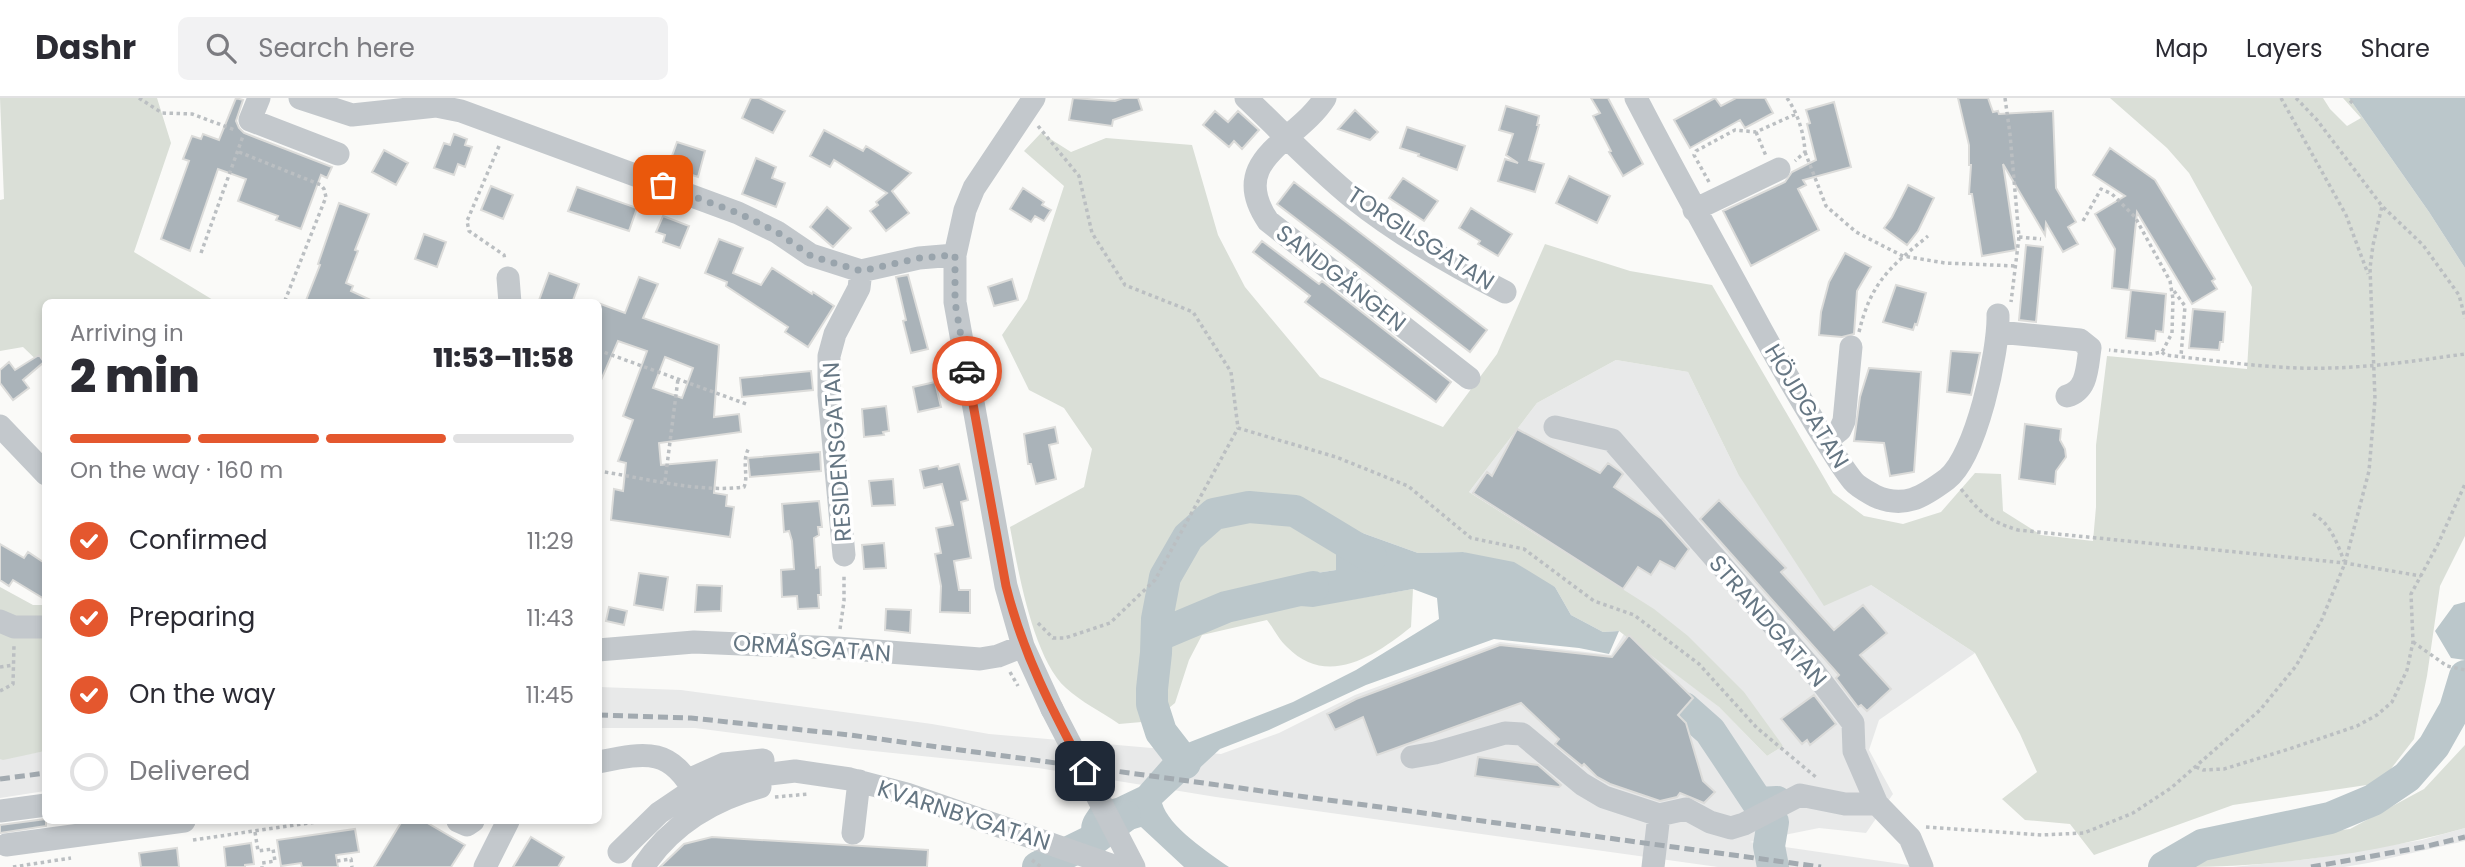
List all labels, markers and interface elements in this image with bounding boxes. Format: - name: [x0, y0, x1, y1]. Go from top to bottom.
- search box: [178, 17, 668, 80]
- text: Dashr: [35, 24, 136, 71]
- icon: search: [202, 29, 240, 67]
- text: Search here: [258, 30, 415, 66]
- text: Map: [2155, 32, 2208, 65]
- text: Layers: [2246, 32, 2322, 65]
- text: Share: [2360, 32, 2430, 65]
- pin: [633, 155, 693, 215]
- icon: bag: [644, 166, 682, 204]
- street label: TORGILSGATAN: [1341, 179, 1501, 297]
- street label: SANDGÅNGEN: [1269, 217, 1413, 339]
- text: Arriving in: [70, 317, 184, 349]
- courier: [932, 336, 1002, 406]
- street label: HÖJDGATAN: [1757, 338, 1857, 474]
- text: 11:53–11:58: [433, 340, 574, 376]
- text: 2 min: [70, 344, 200, 408]
- icon: car: [948, 352, 986, 390]
- street label: RESIDENSGATAN: [815, 361, 859, 543]
- text: On the way · 160 m: [70, 454, 283, 486]
- icon: check: [70, 522, 108, 560]
- text: Confirmed: [129, 522, 267, 558]
- text: 11:29: [527, 525, 574, 557]
- street label: STRANDGATAN: [1702, 548, 1834, 694]
- icon: check: [70, 599, 108, 637]
- text: Preparing: [129, 599, 255, 635]
- text: 11:43: [526, 602, 574, 634]
- street label: ORMÅSGATAN: [732, 627, 892, 669]
- icon: check: [70, 676, 108, 714]
- text: On the way: [129, 676, 276, 712]
- text: 11:45: [525, 679, 574, 711]
- pin: [1055, 741, 1115, 801]
- icon: home: [1066, 752, 1104, 790]
- text: Delivered: [129, 753, 250, 789]
- street label: KVARNBYGATAN: [873, 772, 1055, 858]

